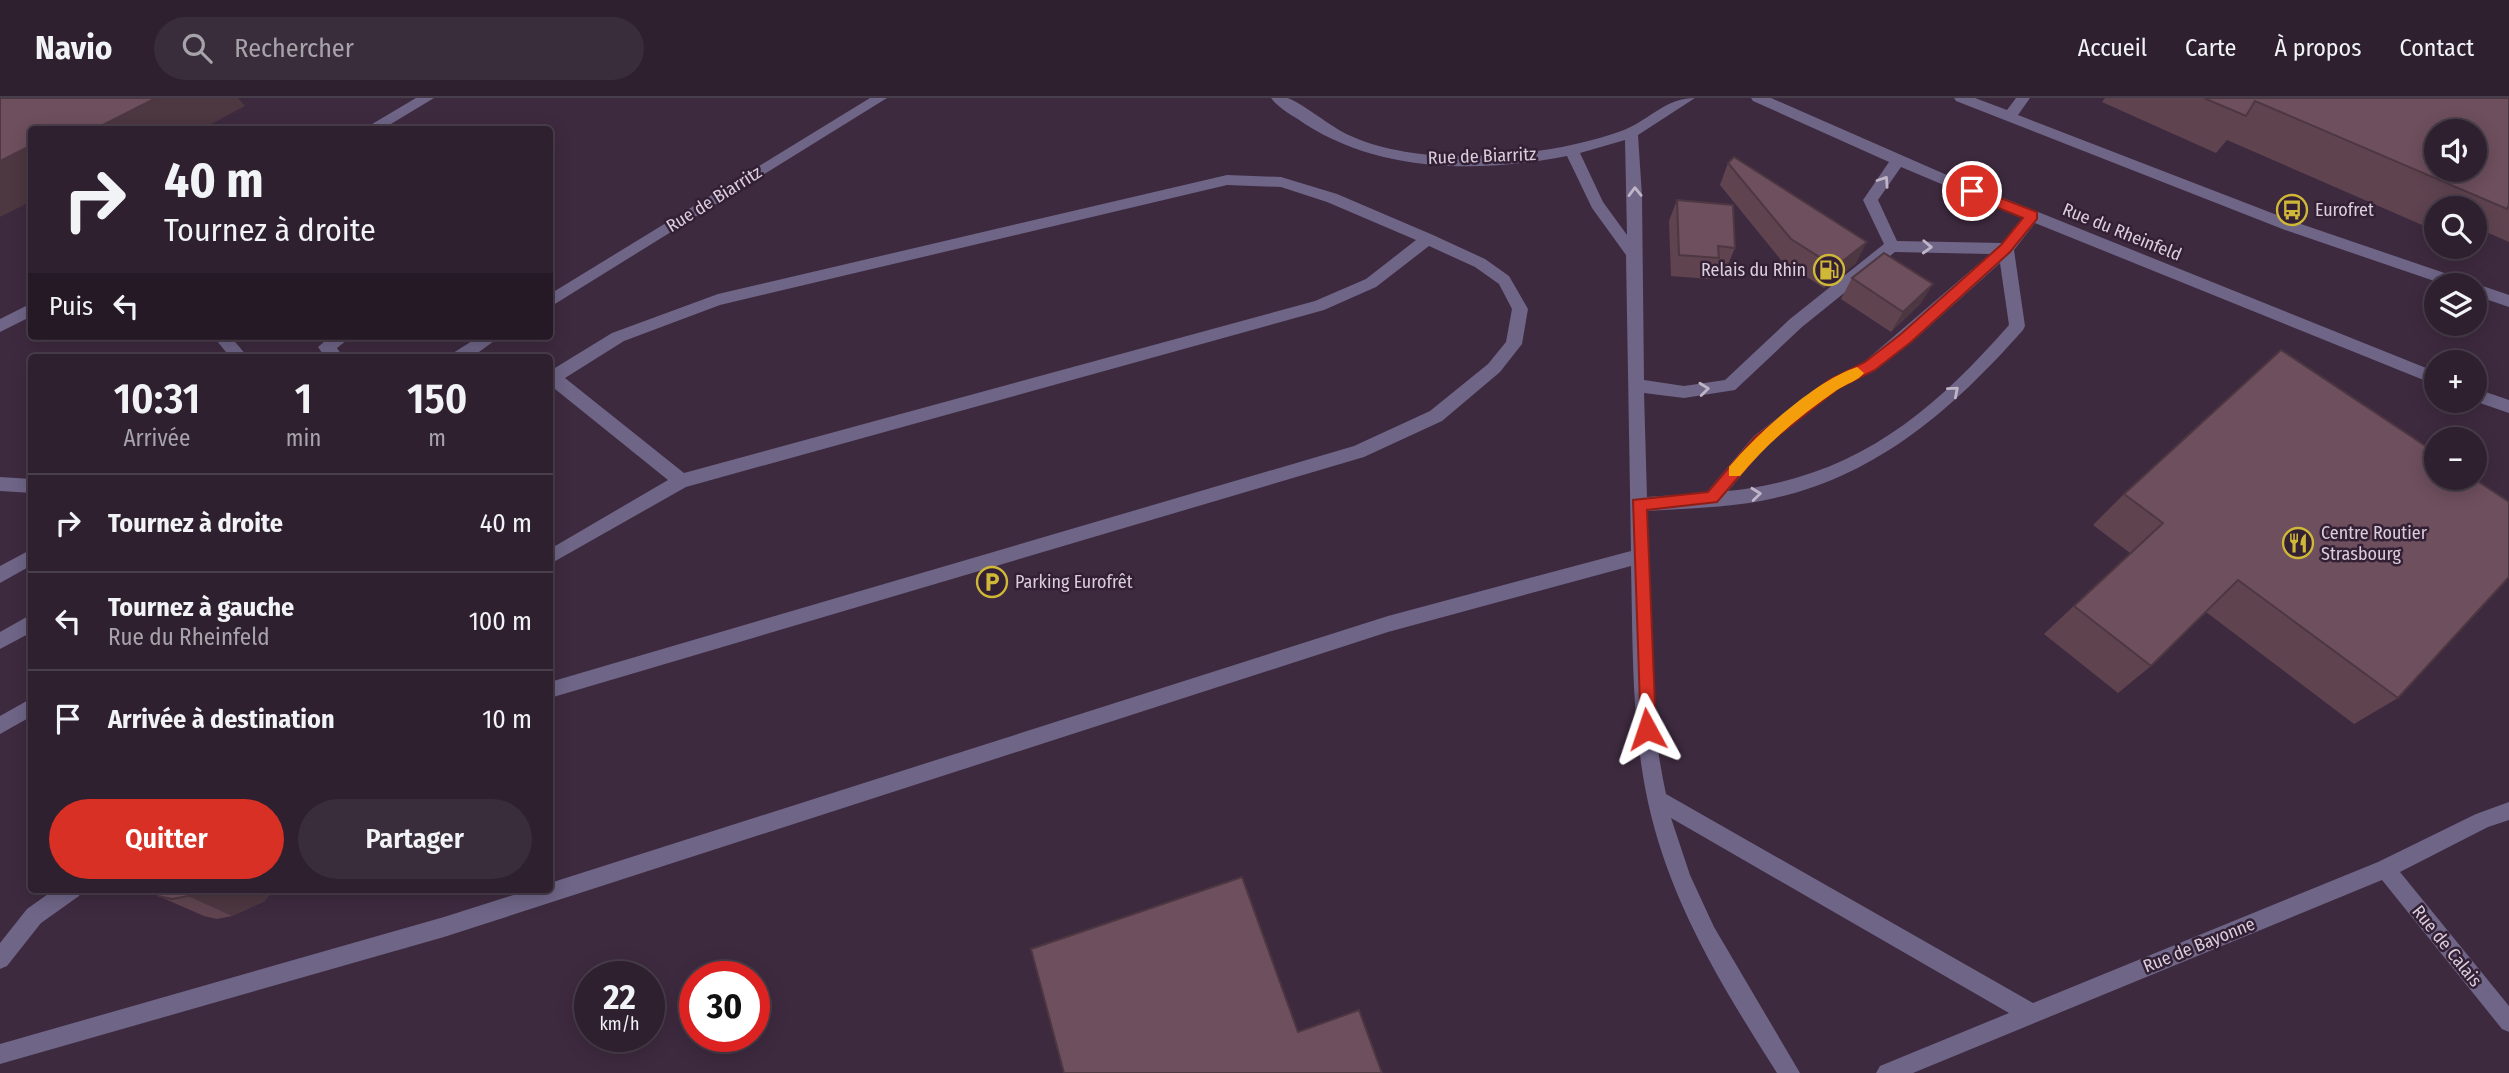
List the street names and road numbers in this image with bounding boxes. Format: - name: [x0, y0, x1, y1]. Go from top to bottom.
- street label: Rue de Biarritz: [1427, 143, 1537, 169]
- street label: Rue de Biarritz: [662, 161, 766, 237]
- street label: Rue du Rheinfeld: [2059, 198, 2185, 266]
- street label: Rue de Calais: [2407, 901, 2487, 991]
- street label: Rue de Bayonne: [2140, 913, 2258, 977]

